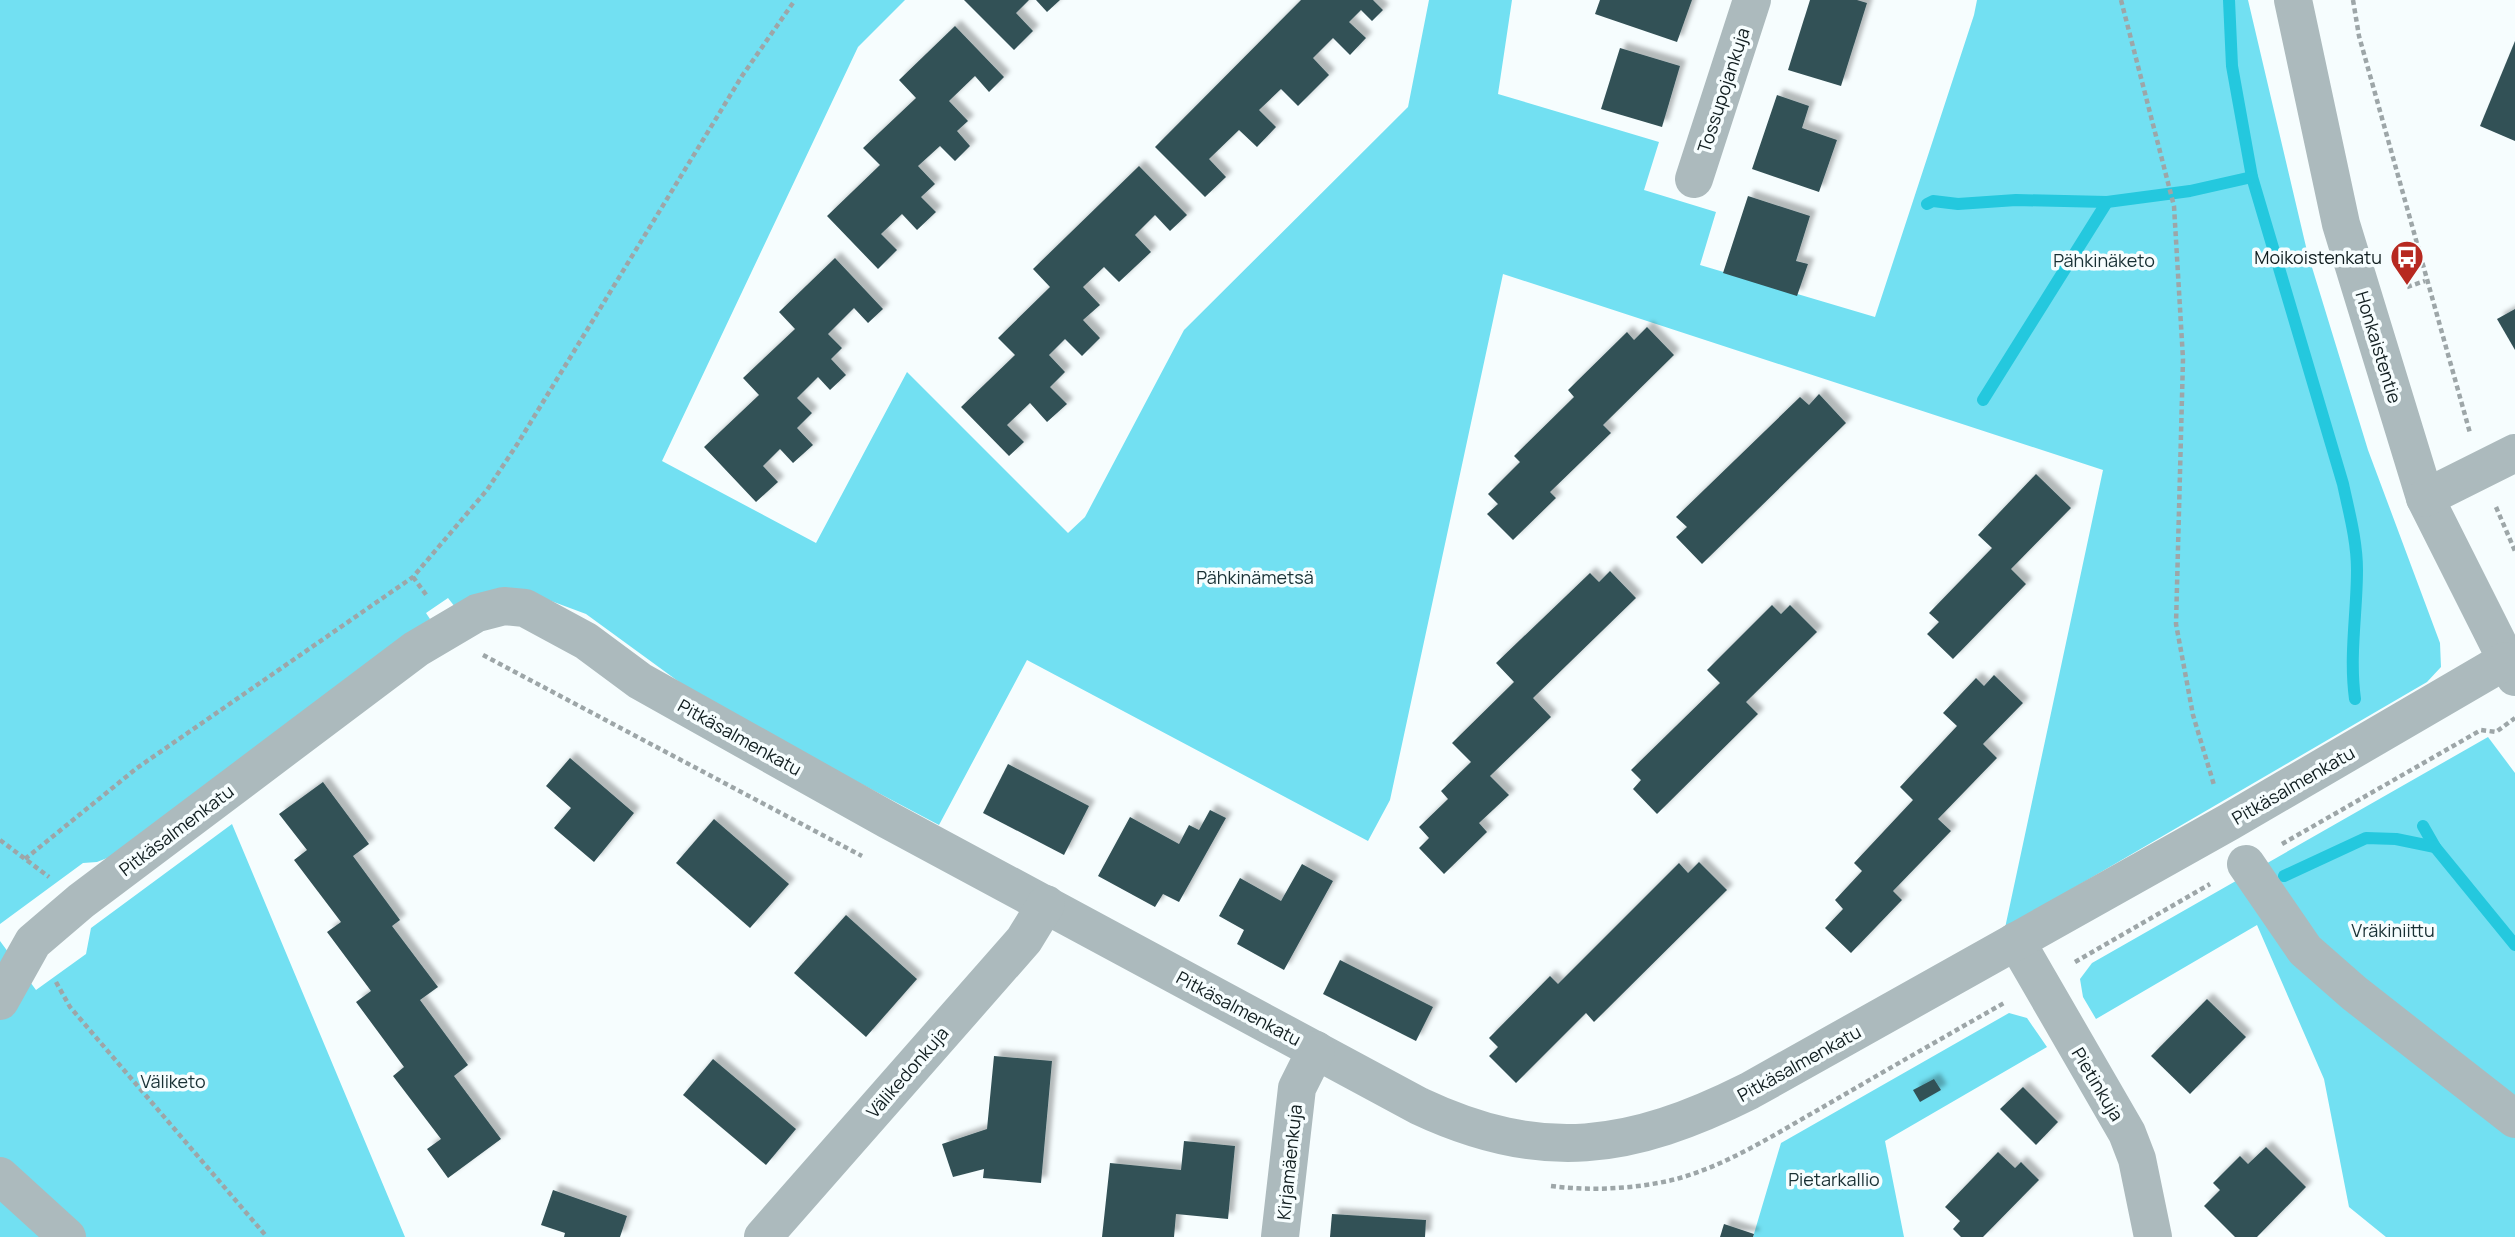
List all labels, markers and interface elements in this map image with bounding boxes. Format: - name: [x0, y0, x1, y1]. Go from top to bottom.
- street label: Tossupojankuja: [1691, 24, 1755, 156]
- bus stop icon: Moikoistenkatu: [2388, 238, 2426, 287]
- place label: Moikoistenkatu: [2254, 245, 2382, 269]
- park label: Pähkinäketo: [2053, 248, 2155, 272]
- street label: Honkaistentie: [2351, 288, 2407, 406]
- park label: Pähkinämetsä: [1196, 565, 1314, 589]
- street label: Pitkäsalmenkatu: [674, 693, 806, 781]
- street label: Pitkäsalmenkatu: [2227, 740, 2359, 830]
- street label: Pitkäsalmenkatu: [114, 779, 238, 881]
- park label: Vräkiniittu: [2351, 918, 2435, 942]
- street label: Pitkäsalmenkatu: [1173, 965, 1305, 1051]
- street label: Pitkäsalmenkatu: [1733, 1019, 1865, 1107]
- street label: Välikedonkuja: [861, 1021, 953, 1123]
- street label: Pietinkuja: [2067, 1043, 2129, 1125]
- park label: Väliketo: [140, 1069, 206, 1093]
- street label: Kirjamäenkuja: [1271, 1103, 1307, 1221]
- park label: Pietarkallio: [1788, 1167, 1880, 1191]

